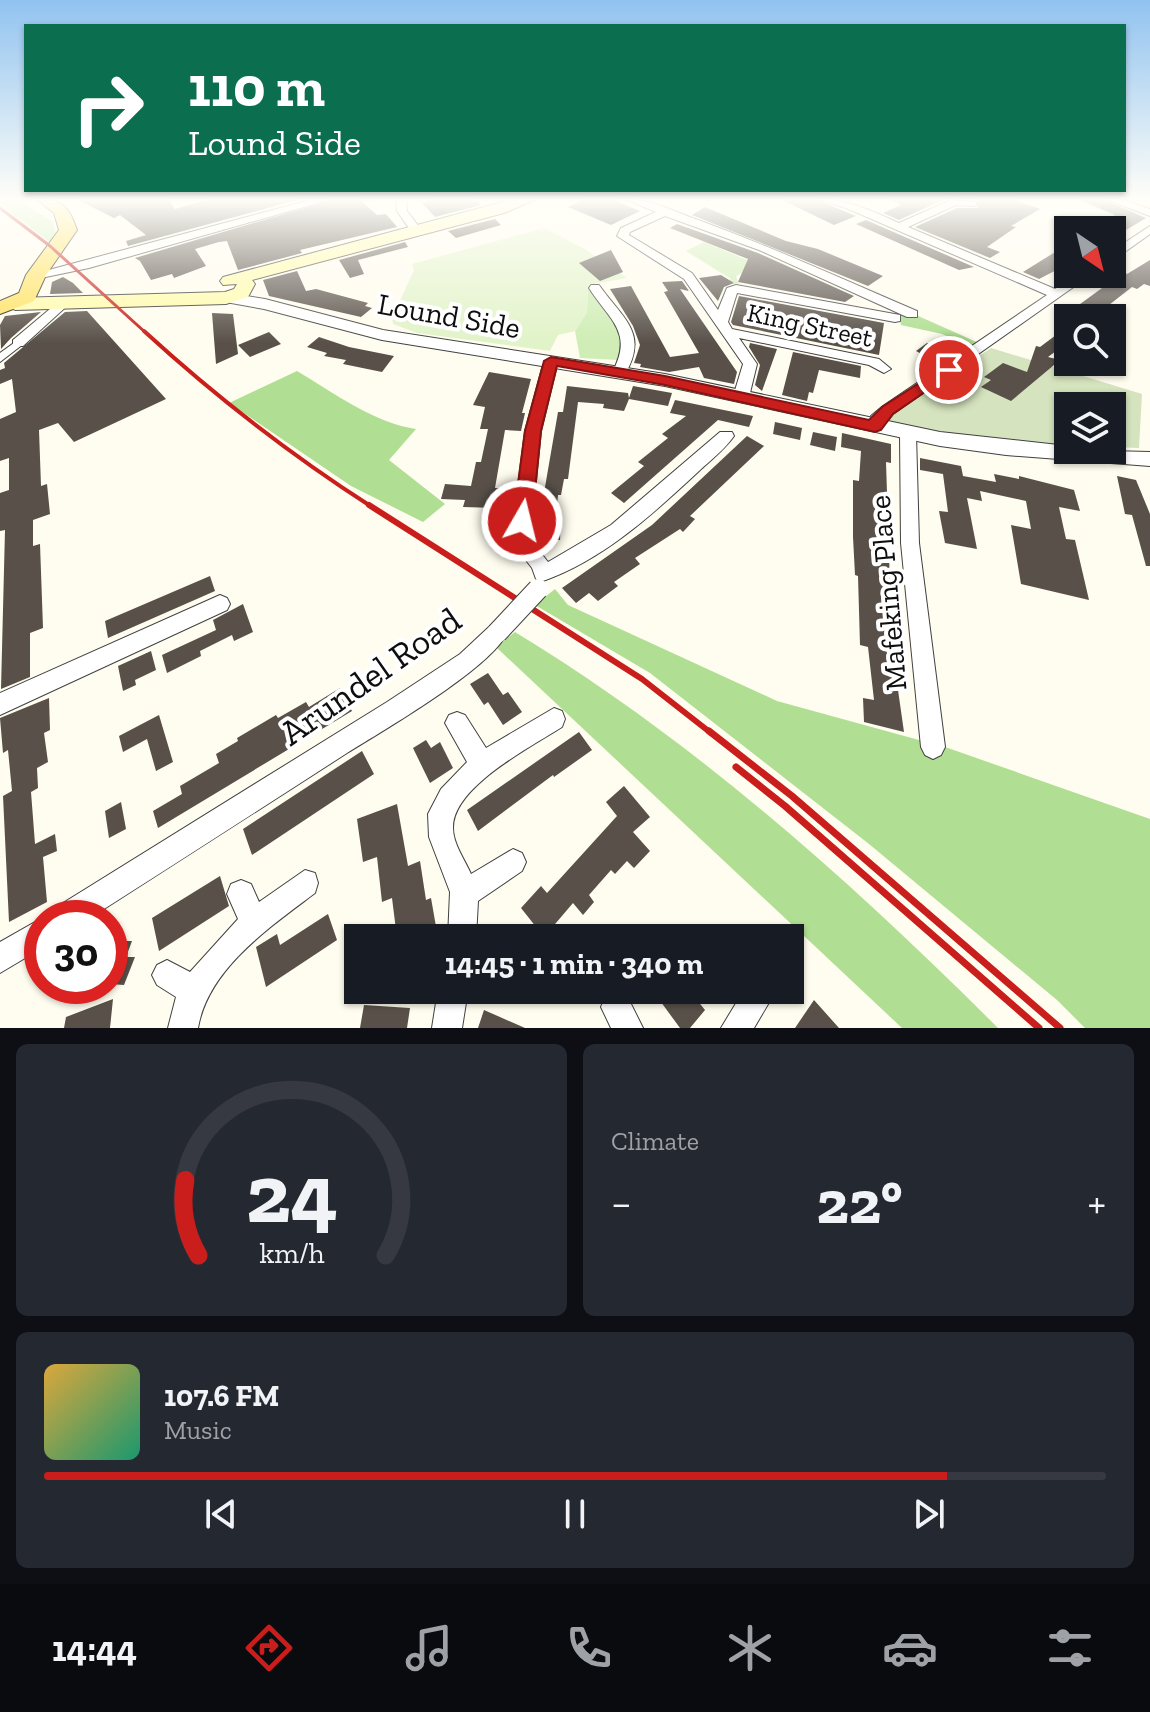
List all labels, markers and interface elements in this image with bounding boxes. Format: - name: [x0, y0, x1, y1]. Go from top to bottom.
- text: 110 m: [188, 53, 325, 120]
- icon: right: [56, 56, 160, 160]
- text: Lound Side: [188, 121, 361, 164]
- north arrow: [1054, 216, 1126, 288]
- map controls: [1054, 216, 1126, 464]
- street label: Lound Side: [375, 286, 523, 346]
- street label: King Street: [744, 296, 876, 354]
- button: search: [1054, 304, 1126, 376]
- pin: [915, 336, 983, 404]
- icon: arrive: [927, 348, 971, 392]
- button: layers: [1054, 392, 1126, 464]
- position arrow: [480, 479, 564, 563]
- street label: Mafeking Place: [862, 494, 914, 692]
- street label: Arundel Road: [271, 598, 469, 754]
- speed limit sign: 30: [24, 900, 128, 1004]
- text: 14:45 · 1 min · 340 m: [445, 946, 703, 982]
- text: Climate: [611, 1125, 699, 1157]
- text: 24: [245, 1143, 338, 1243]
- text: 22°: [816, 1166, 903, 1238]
- text: −: [611, 1176, 632, 1229]
- text: +: [1087, 1176, 1106, 1229]
- text: km/h: [259, 1236, 324, 1270]
- text: 107.6 FM: [164, 1378, 279, 1414]
- text: Music: [164, 1414, 232, 1446]
- icon: previous: [199, 1492, 243, 1536]
- icon: pause: [553, 1492, 597, 1536]
- icon: next: [907, 1492, 951, 1536]
- icon: directions: [241, 1620, 297, 1676]
- icon: music: [401, 1620, 457, 1676]
- icon: phone: [561, 1620, 617, 1676]
- icon: climate: [722, 1620, 778, 1676]
- icon: car: [882, 1620, 938, 1676]
- icon: filters: [1042, 1620, 1098, 1676]
- text: 14:44: [52, 1627, 137, 1670]

